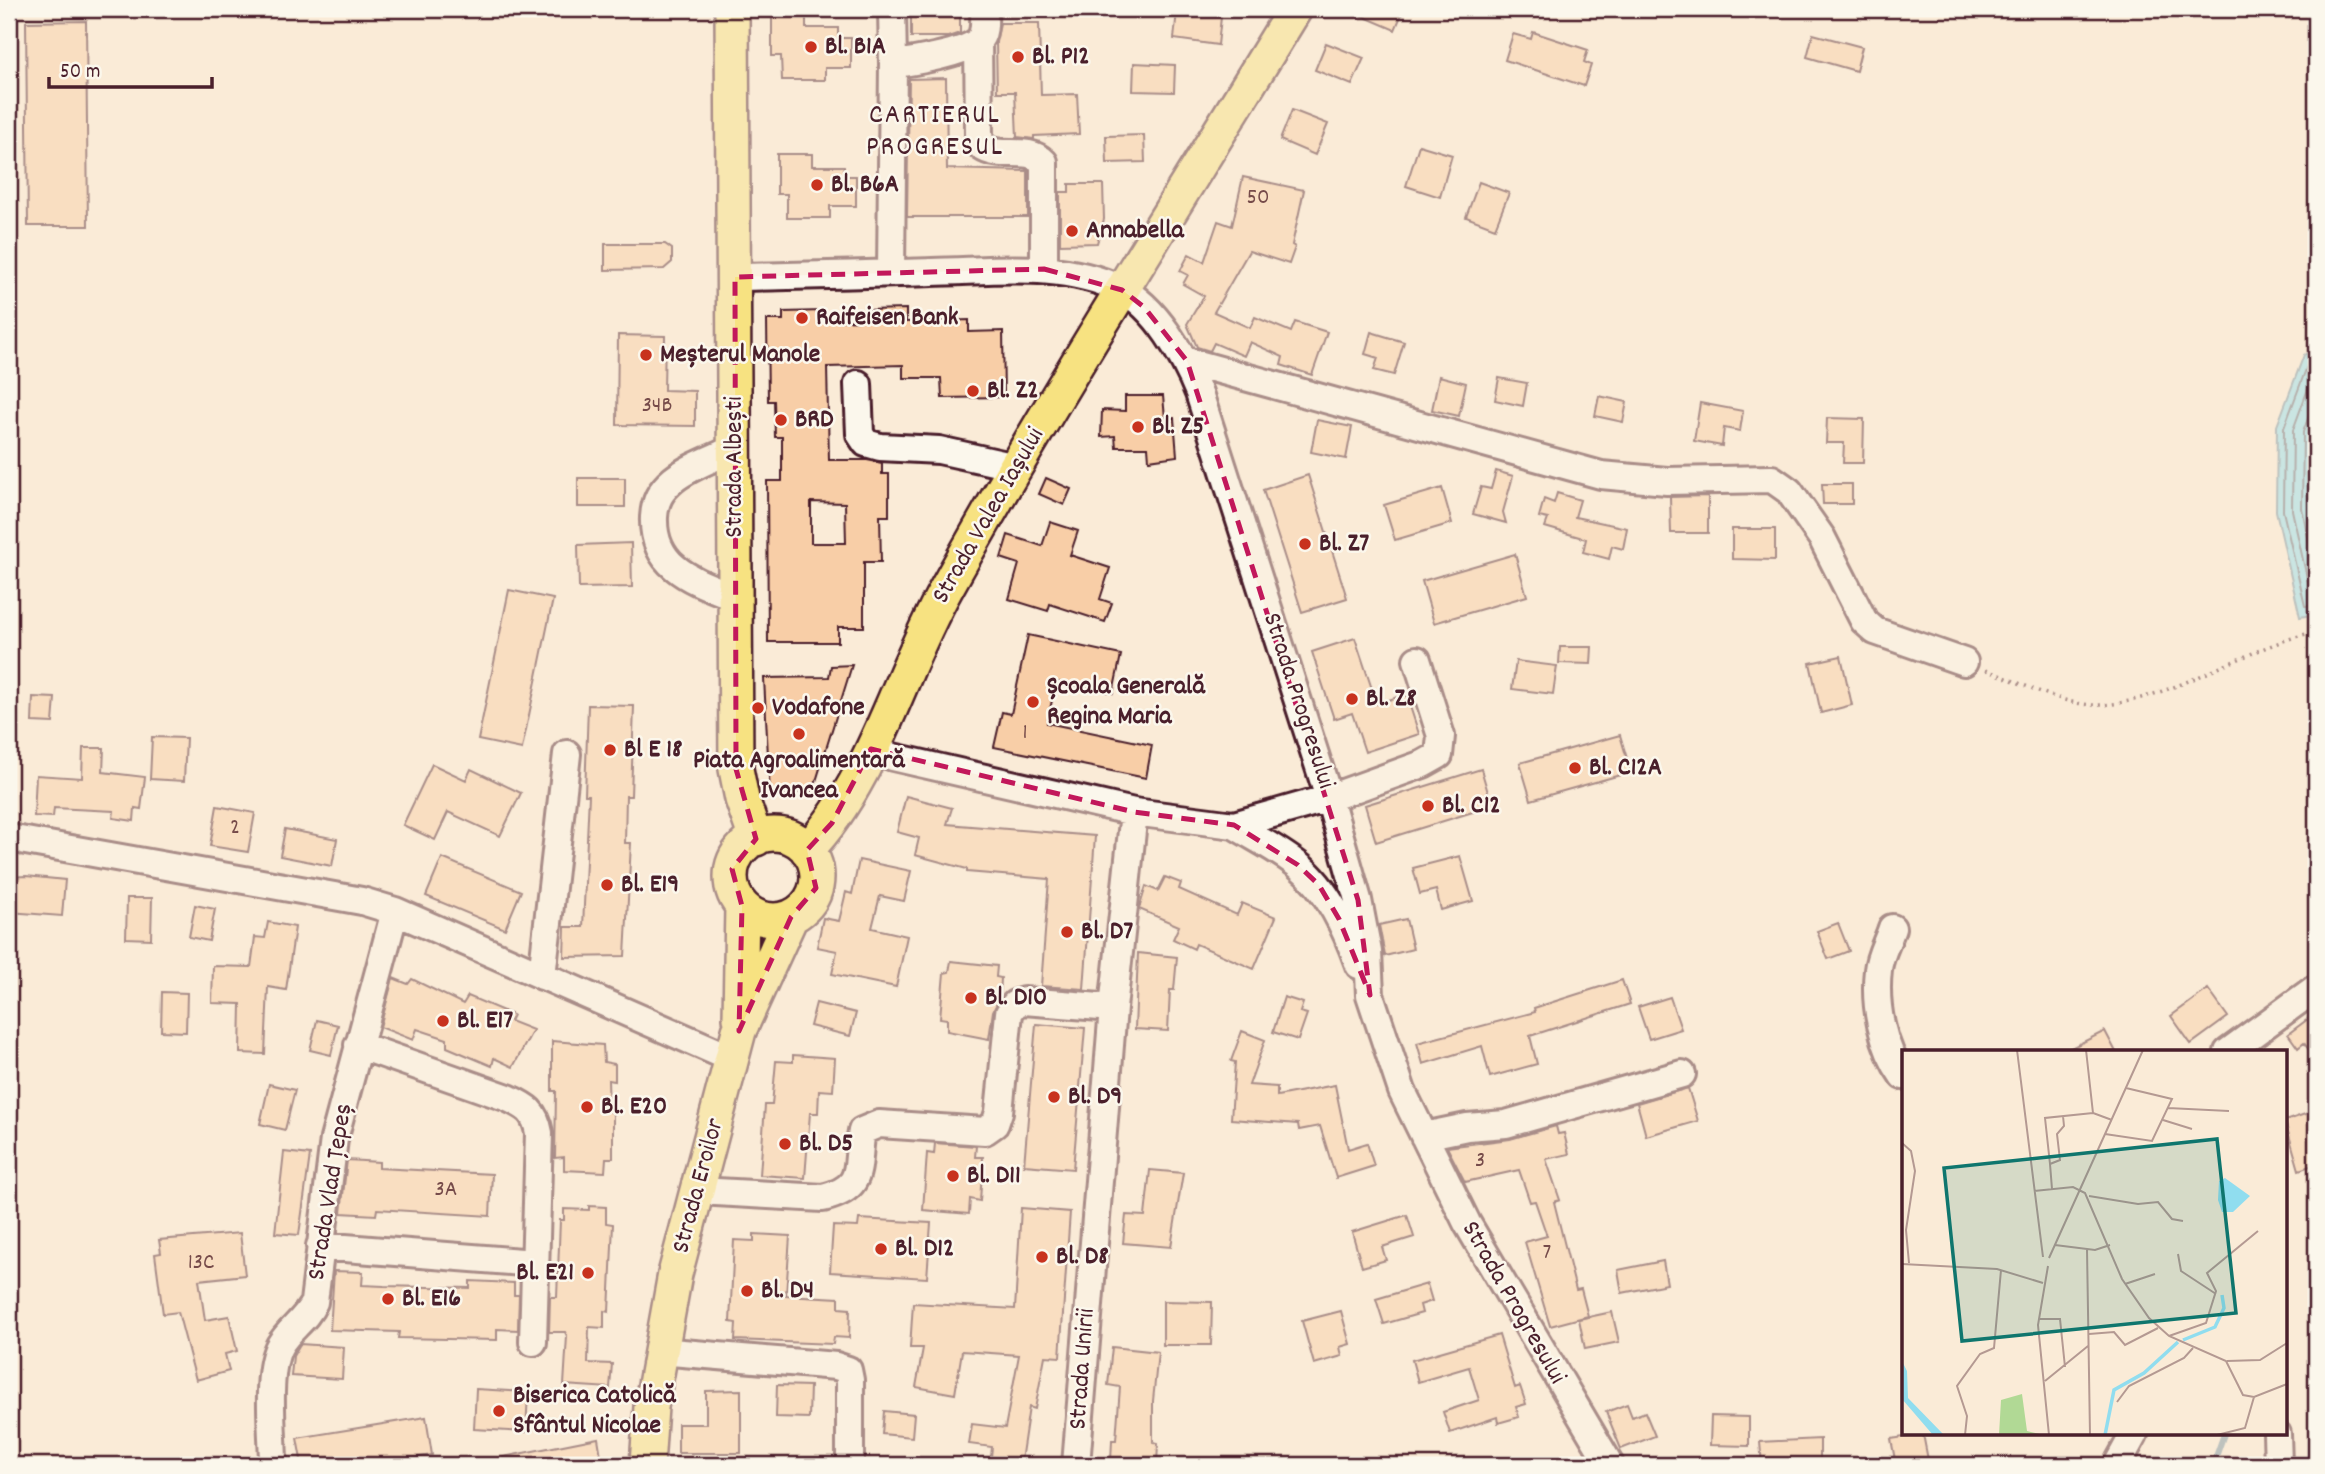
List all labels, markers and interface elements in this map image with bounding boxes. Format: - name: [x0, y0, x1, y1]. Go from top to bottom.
- place label: Bl. B1A: [825, 29, 886, 66]
- marker: Bl. B1A: [803, 39, 819, 55]
- place label: Bl. P12: [1032, 39, 1090, 76]
- scale bar: [49, 46, 212, 90]
- marker: Bl. P12: [1010, 49, 1026, 65]
- text: 50 m: [60, 58, 100, 88]
- district label: CARTIERUL PROGRESUL: [866, 97, 1004, 169]
- place label: Bl. B6A: [831, 167, 899, 204]
- marker: Bl. B6A: [809, 177, 825, 193]
- house number: 50: [1246, 182, 1270, 215]
- place label: Annabella: [1086, 213, 1184, 250]
- marker: Annabella: [1064, 223, 1080, 239]
- place label: Raifeisen Bank: [816, 300, 959, 337]
- marker: Raifeisen Bank: [794, 310, 810, 326]
- place label: Meșterul Manole: [660, 337, 820, 374]
- marker: Meșterul Manole: [638, 347, 654, 363]
- place label: Bl. Z2: [987, 373, 1039, 410]
- marker: Bl. Z2: [965, 383, 981, 399]
- house number: 34B: [642, 390, 672, 423]
- street label: Strada Albești: [717, 396, 754, 538]
- place label: BRD: [795, 402, 834, 439]
- place label: Bl. Z5: [1152, 409, 1204, 446]
- marker: BRD: [773, 412, 789, 428]
- marker: Bl. Z5: [1130, 419, 1146, 435]
- street label: Strada Valea Iașului: [923, 421, 1055, 611]
- place label: Bl. Z7: [1319, 526, 1369, 563]
- marker: Bl. Z7: [1297, 536, 1313, 552]
- street label: Strada Progresului: [1252, 608, 1344, 794]
- place label: Școala Generală Regina Maria: [1047, 669, 1206, 736]
- place label: Bl. Z8: [1366, 681, 1417, 718]
- place label: Vodafone: [772, 690, 865, 727]
- marker: Bl. Z8: [1344, 691, 1360, 707]
- marker: Școala Generală Regina Maria: [1025, 694, 1041, 710]
- marker: Vodafone: [750, 700, 766, 716]
- house number: 1: [1022, 717, 1028, 750]
- marker: Piata Agroalimentară Ivancea: [791, 726, 807, 742]
- place label: Bl E 18: [624, 732, 682, 769]
- marker: Bl E 18: [602, 742, 618, 758]
- place label: Piata Agroalimentară Ivancea: [693, 743, 906, 810]
- place label: Bl. C12A: [1589, 750, 1662, 787]
- marker: Bl. C12A: [1567, 760, 1583, 776]
- place label: Bl. C12: [1442, 788, 1501, 825]
- marker: Bl. C12: [1420, 798, 1436, 814]
- house number: 2: [230, 812, 240, 845]
- place label: Bl. E19: [621, 867, 679, 904]
- marker: Bl. E19: [599, 877, 615, 893]
- place label: Bl. D7: [1081, 914, 1133, 951]
- marker: Bl. D7: [1059, 924, 1075, 940]
- place label: Bl. D10: [985, 980, 1047, 1017]
- marker: Bl. D10: [963, 990, 979, 1006]
- place label: Bl. E17: [457, 1003, 513, 1040]
- marker: Bl. E17: [435, 1013, 451, 1029]
- inset map: [1902, 1050, 2286, 1436]
- place label: Bl. D9: [1068, 1079, 1122, 1116]
- place label: Bl. E20: [601, 1089, 667, 1126]
- marker: Bl. D9: [1046, 1089, 1062, 1105]
- marker: Bl. E20: [579, 1099, 595, 1115]
- street label: Strada Vlad Țepeș: [299, 1101, 363, 1283]
- street label: Strada Eroilor: [663, 1114, 735, 1258]
- place label: Bl. D5: [799, 1126, 853, 1163]
- marker: Bl. D5: [777, 1136, 793, 1152]
- house number: 3: [1475, 1145, 1485, 1178]
- place label: Bl. D11: [967, 1158, 1021, 1195]
- marker: Bl. D11: [945, 1168, 961, 1184]
- house number: 3A: [435, 1174, 457, 1207]
- street label: Strada Progresului: [1451, 1214, 1575, 1392]
- place label: Bl. D12: [895, 1231, 954, 1268]
- house number: 7: [1543, 1237, 1551, 1270]
- place label: Bl. D8: [1056, 1239, 1109, 1276]
- marker: Bl. D12: [873, 1241, 889, 1257]
- house number: 13C: [188, 1247, 214, 1280]
- marker: Bl. D8: [1034, 1249, 1050, 1265]
- place label: Bl. E21: [516, 1255, 574, 1292]
- marker: Bl. E21: [580, 1265, 596, 1281]
- place label: Bl. D4: [761, 1273, 814, 1310]
- place label: Bl. E16: [402, 1281, 461, 1318]
- marker: Bl. D4: [739, 1283, 755, 1299]
- marker: Bl. E16: [380, 1291, 396, 1307]
- street label: Strada Unirii: [1060, 1307, 1106, 1431]
- place label: Biserica Catolică Sfântul Nicolae: [513, 1378, 677, 1445]
- marker: Biserica Catolică Sfântul Nicolae: [491, 1403, 507, 1419]

